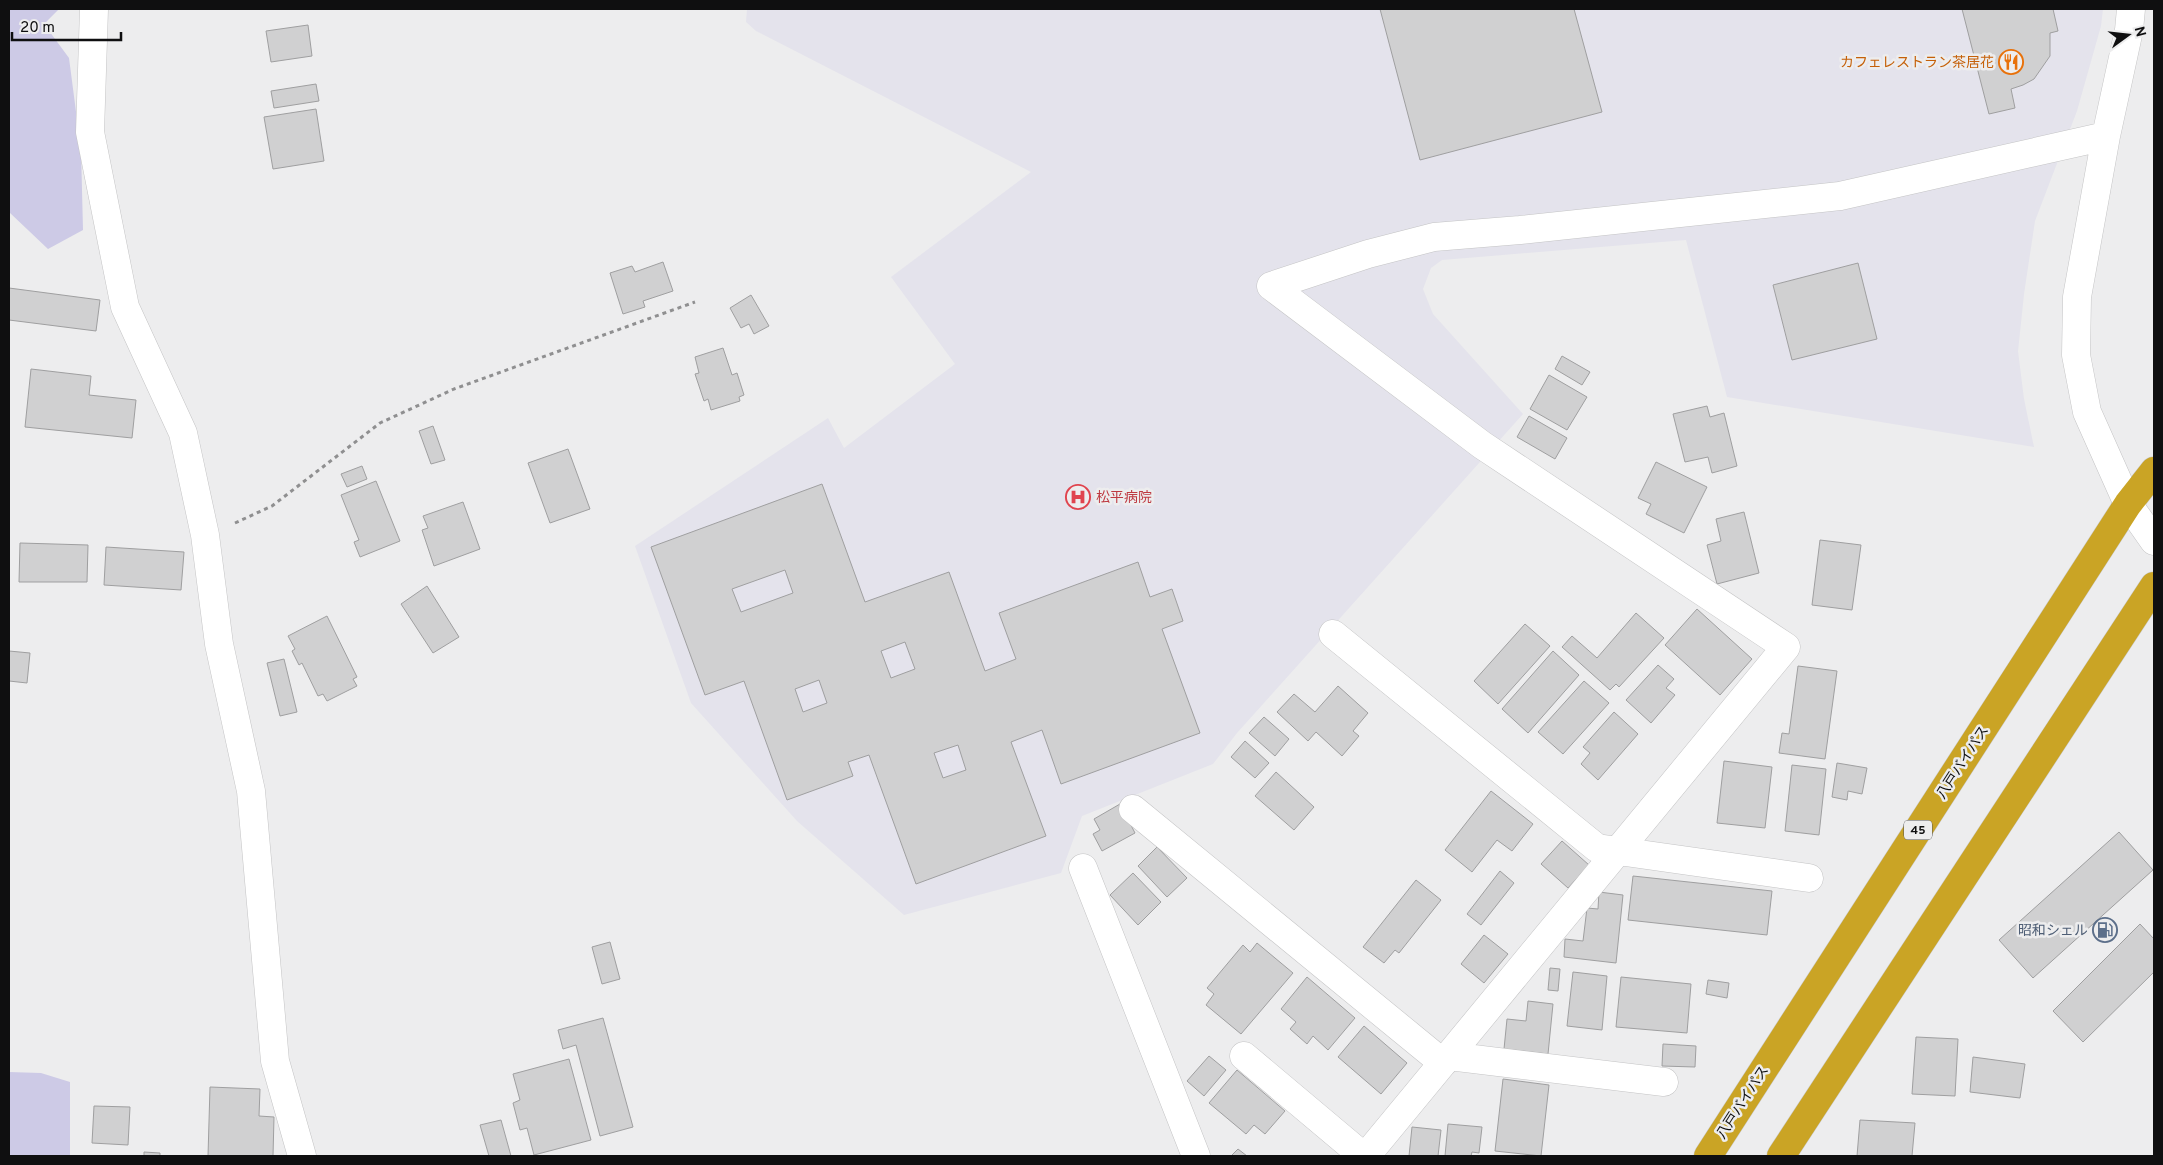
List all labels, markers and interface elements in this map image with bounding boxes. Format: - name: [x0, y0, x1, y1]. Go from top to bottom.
- scale bar: [12, 10, 121, 42]
- north arrow: [2103, 10, 2153, 60]
- text: 20 m: [20, 19, 55, 38]
- text: N: [2130, 25, 2149, 39]
- restaurant icon: カフェレストラン茶居花: [1998, 49, 2024, 75]
- place label: カフェレストラン茶居花: [1840, 55, 1994, 72]
- hospital icon: 松平病院: [1065, 484, 1091, 510]
- place label: 松平病院: [1096, 490, 1152, 507]
- street label: 八戸バイパス: [1933, 723, 1993, 803]
- road number: 45: [1904, 820, 1932, 840]
- fuel station icon: 昭和シェル: [2092, 917, 2118, 943]
- place label: 昭和シェル: [2018, 923, 2088, 940]
- street label: 八戸バイパス: [1713, 1063, 1773, 1143]

